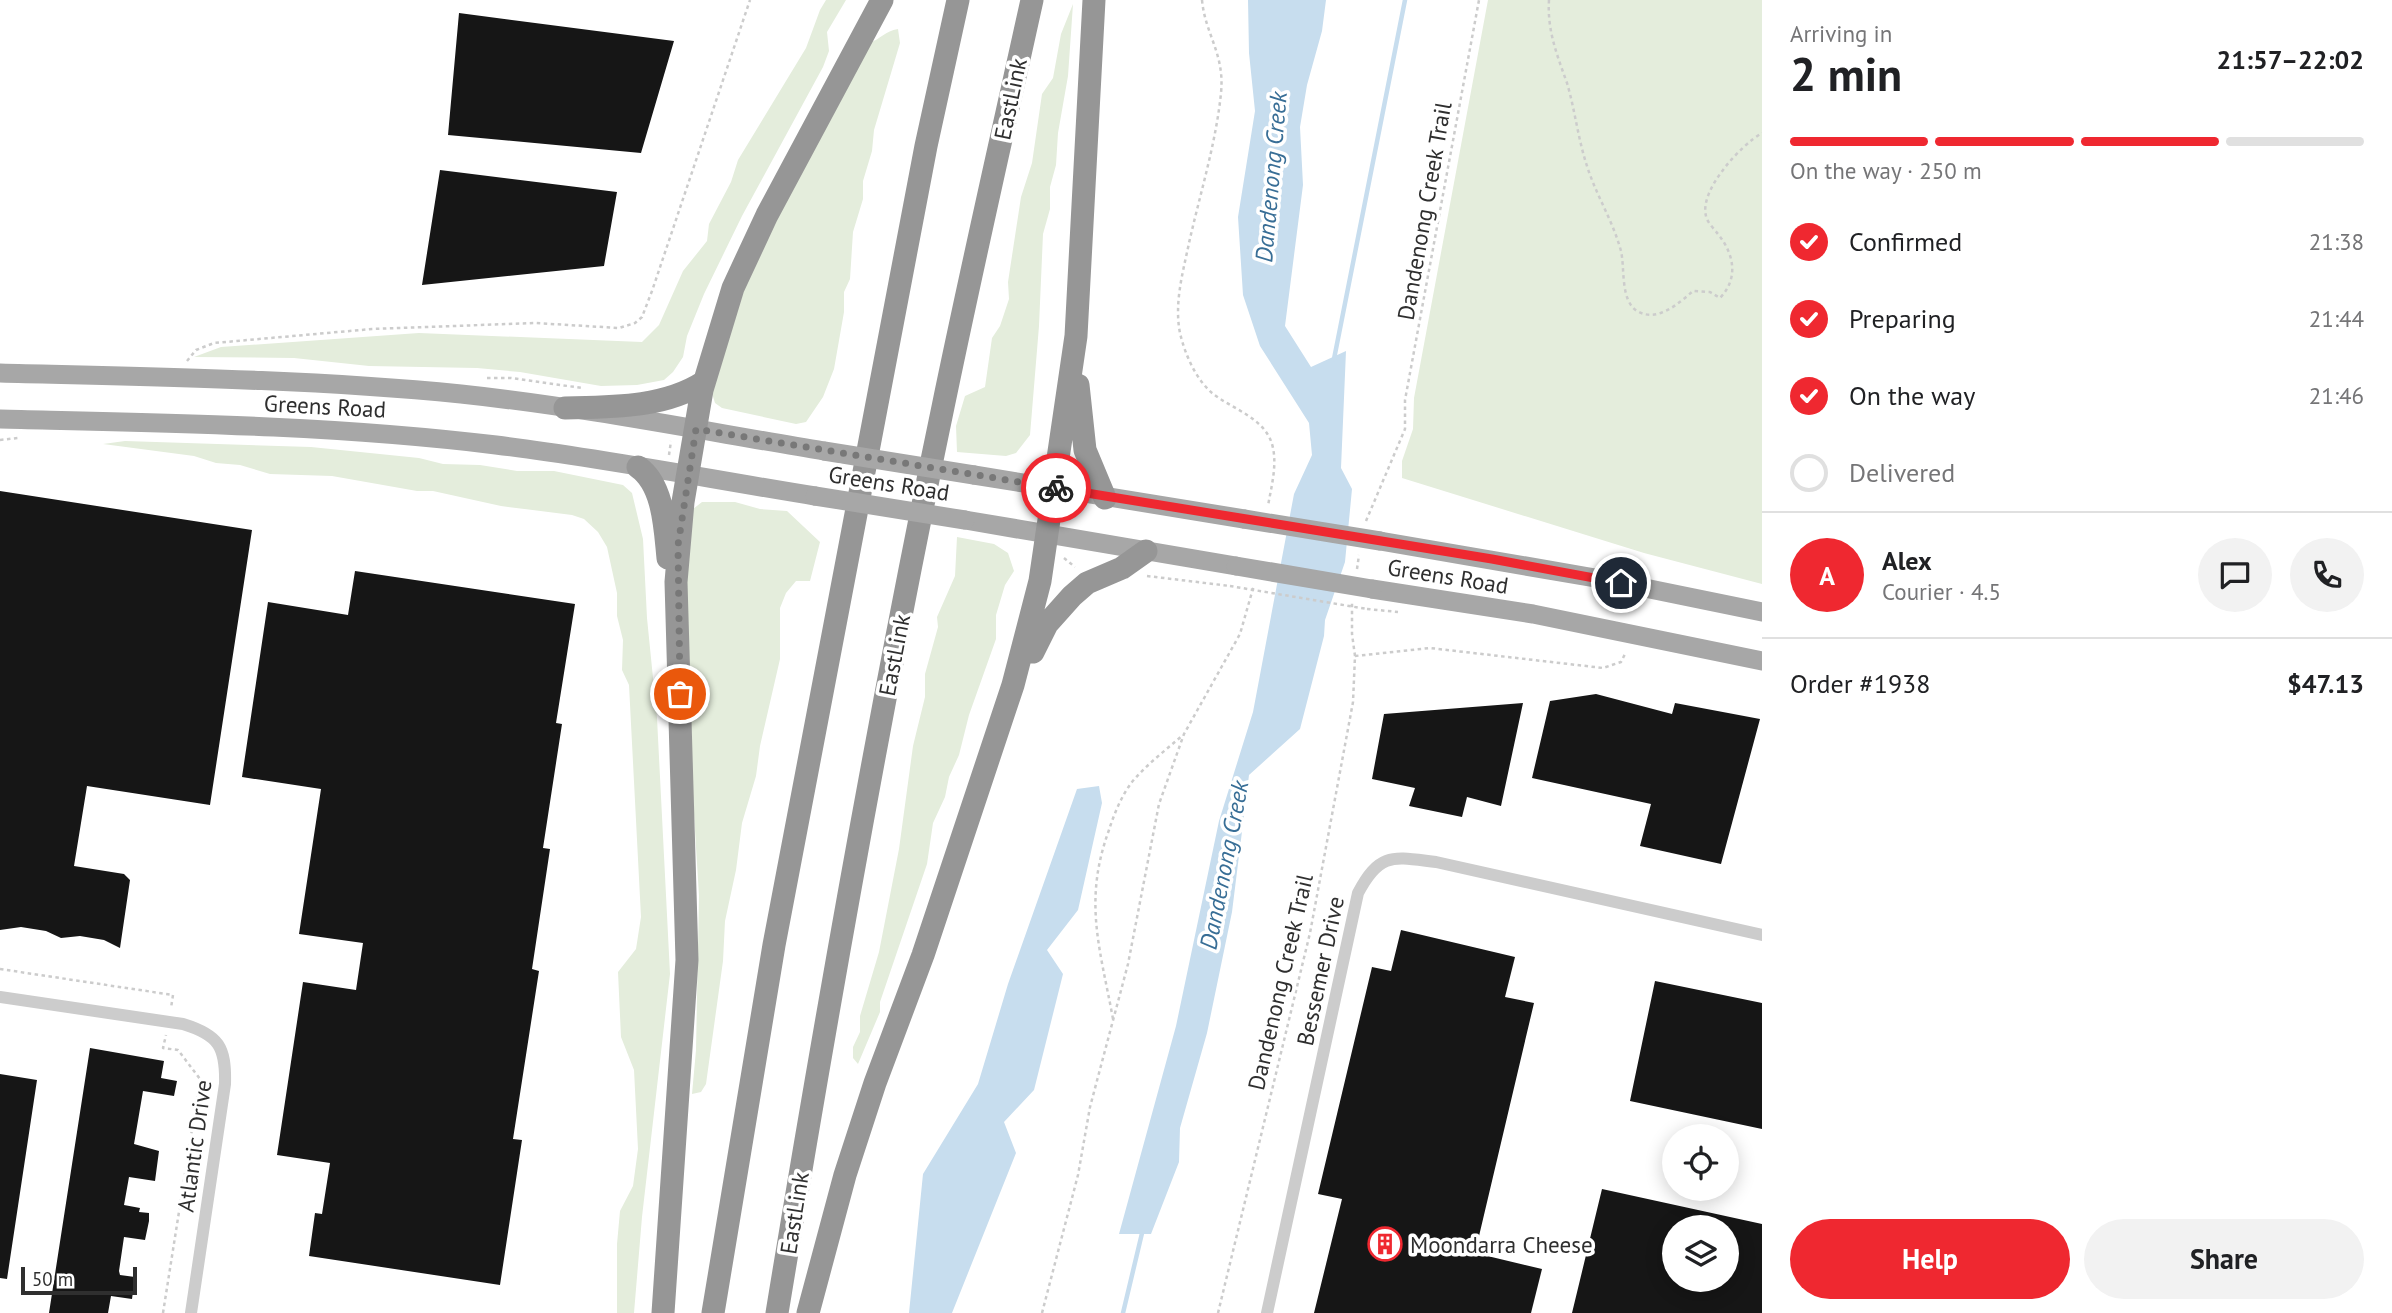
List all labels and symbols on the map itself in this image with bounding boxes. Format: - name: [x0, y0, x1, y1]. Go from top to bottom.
- street label: EastLink: [987, 55, 1033, 143]
- water label: Dandenong Creek: [1248, 89, 1294, 264]
- street label: Dandenong Creek Trail: [1391, 99, 1458, 322]
- street label: Greens Road: [263, 388, 387, 424]
- courier: [1021, 453, 1091, 523]
- street label: Greens Road: [826, 459, 952, 507]
- street label: Greens Road: [1385, 552, 1511, 600]
- pin: [1591, 553, 1651, 613]
- street label: EastLink: [872, 612, 916, 698]
- pin: [650, 664, 710, 724]
- water label: Dandenong Creek: [1192, 777, 1256, 952]
- street label: Dandenong Creek Trail: [1241, 871, 1319, 1093]
- street label: Bessemer Drive: [1290, 894, 1350, 1048]
- street label: Atlantic Drive: [170, 1078, 218, 1214]
- street label: EastLink: [773, 1170, 815, 1256]
- building icon: Moondarra Cheese: [1366, 1225, 1404, 1263]
- place label: Moondarra Cheese: [1410, 1230, 1593, 1259]
- scale bar: [21, 1264, 136, 1296]

